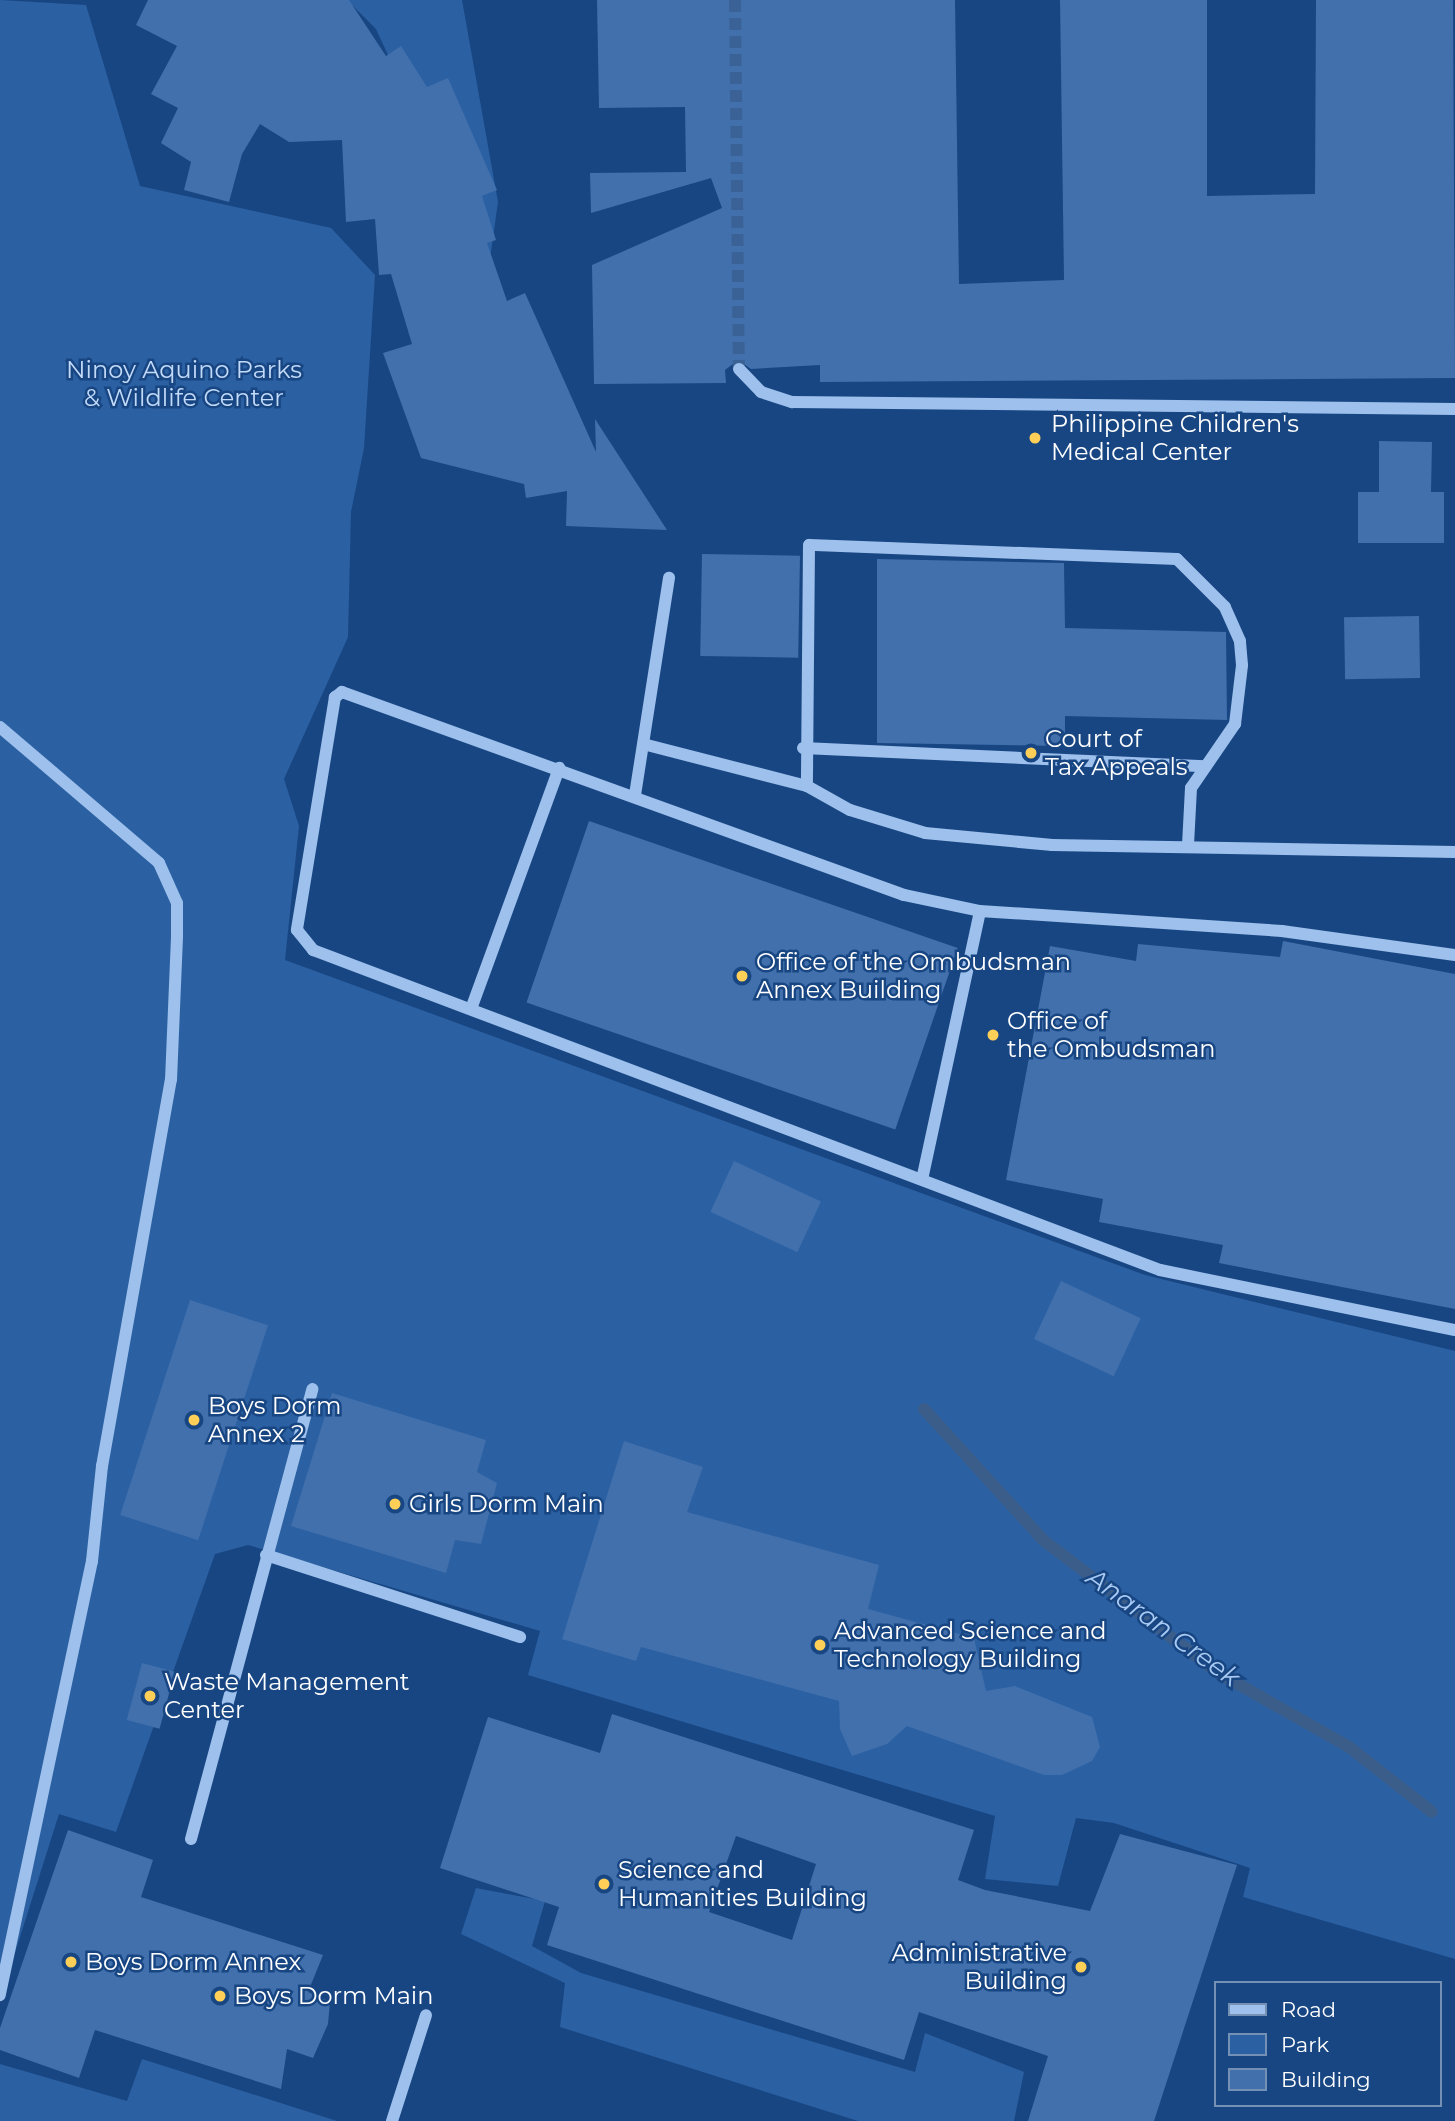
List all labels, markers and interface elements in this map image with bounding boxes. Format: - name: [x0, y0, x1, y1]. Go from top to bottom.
- park label: Ninoy Aquino Parks & Wildlife Center: [66, 356, 302, 412]
- place label: Philippine Children's Medical Center: [1051, 410, 1299, 466]
- marker: Philippine Children's Medical Center: [1025, 428, 1045, 448]
- place label: Court of Tax Appeals: [1045, 725, 1188, 781]
- marker: Court of Tax Appeals: [1023, 745, 1039, 761]
- place label: Office of the Ombudsman Annex Building: [756, 948, 1071, 1004]
- marker: Office of the Ombudsman Annex Building: [734, 968, 750, 984]
- place label: Office of the Ombudsman: [1007, 1007, 1216, 1063]
- marker: Office of the Ombudsman: [985, 1027, 1001, 1043]
- place label: Boys Dorm Annex 2: [208, 1392, 341, 1448]
- marker: Boys Dorm Annex 2: [186, 1412, 202, 1428]
- place label: Girls Dorm Main: [409, 1490, 604, 1518]
- marker: Girls Dorm Main: [387, 1496, 403, 1512]
- water label: Anaran Creek: [1080, 1562, 1246, 1694]
- place label: Advanced Science and Technology Building: [834, 1617, 1107, 1673]
- marker: Advanced Science and Technology Building: [812, 1637, 828, 1653]
- place label: Waste Management Center: [164, 1668, 410, 1724]
- marker: Waste Management Center: [142, 1688, 158, 1704]
- place label: Science and Humanities Building: [618, 1856, 867, 1912]
- marker: Science and Humanities Building: [596, 1876, 612, 1892]
- place label: Administrative Building: [891, 1939, 1067, 1995]
- place label: Boys Dorm Annex: [85, 1948, 301, 1976]
- marker: Boys Dorm Annex: [63, 1954, 79, 1970]
- marker: Administrative Building: [1073, 1959, 1089, 1975]
- legend: [1214, 1981, 1441, 2107]
- place label: Boys Dorm Main: [234, 1982, 433, 2010]
- marker: Boys Dorm Main: [212, 1988, 228, 2004]
- text: Road: [1281, 1997, 1336, 2022]
- text: Park: [1281, 2032, 1329, 2057]
- text: Building: [1281, 2067, 1371, 2092]

